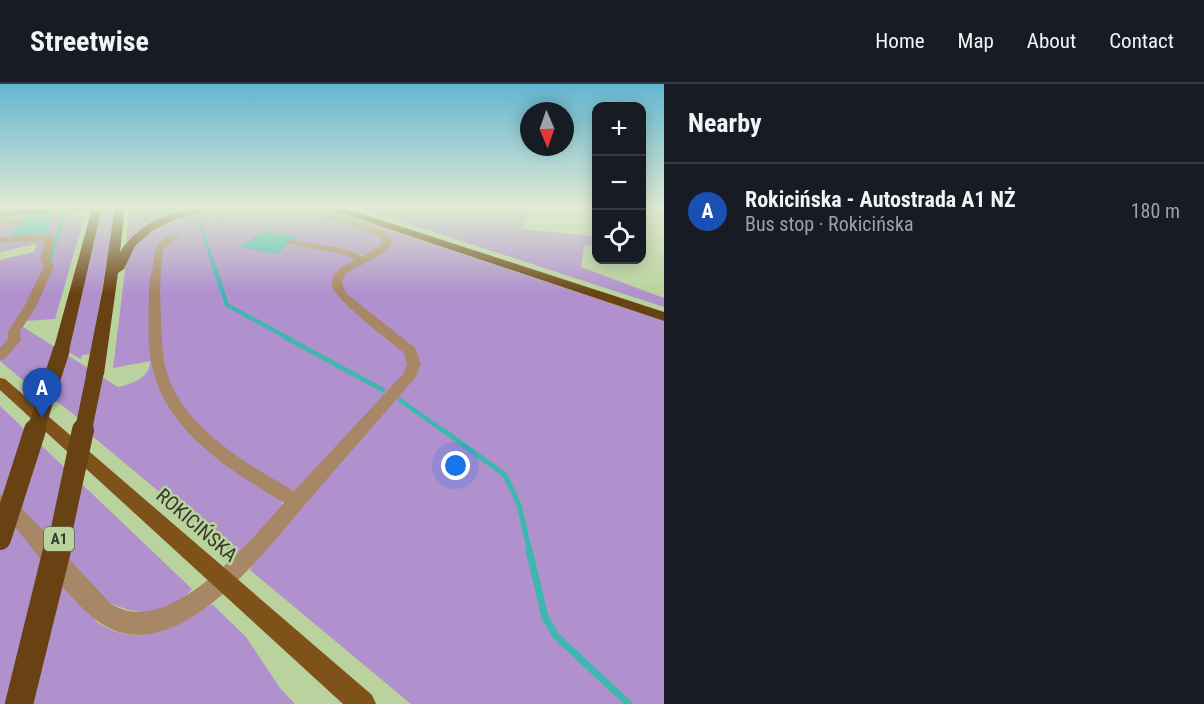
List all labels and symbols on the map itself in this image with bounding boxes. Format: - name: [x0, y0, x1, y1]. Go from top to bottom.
- north arrow: [520, 102, 574, 156]
- pin: A: [22, 368, 62, 418]
- your location: [441, 451, 470, 480]
- street label: ROKICIŃSKA: [151, 483, 243, 567]
- road number: A1: [44, 527, 74, 551]

